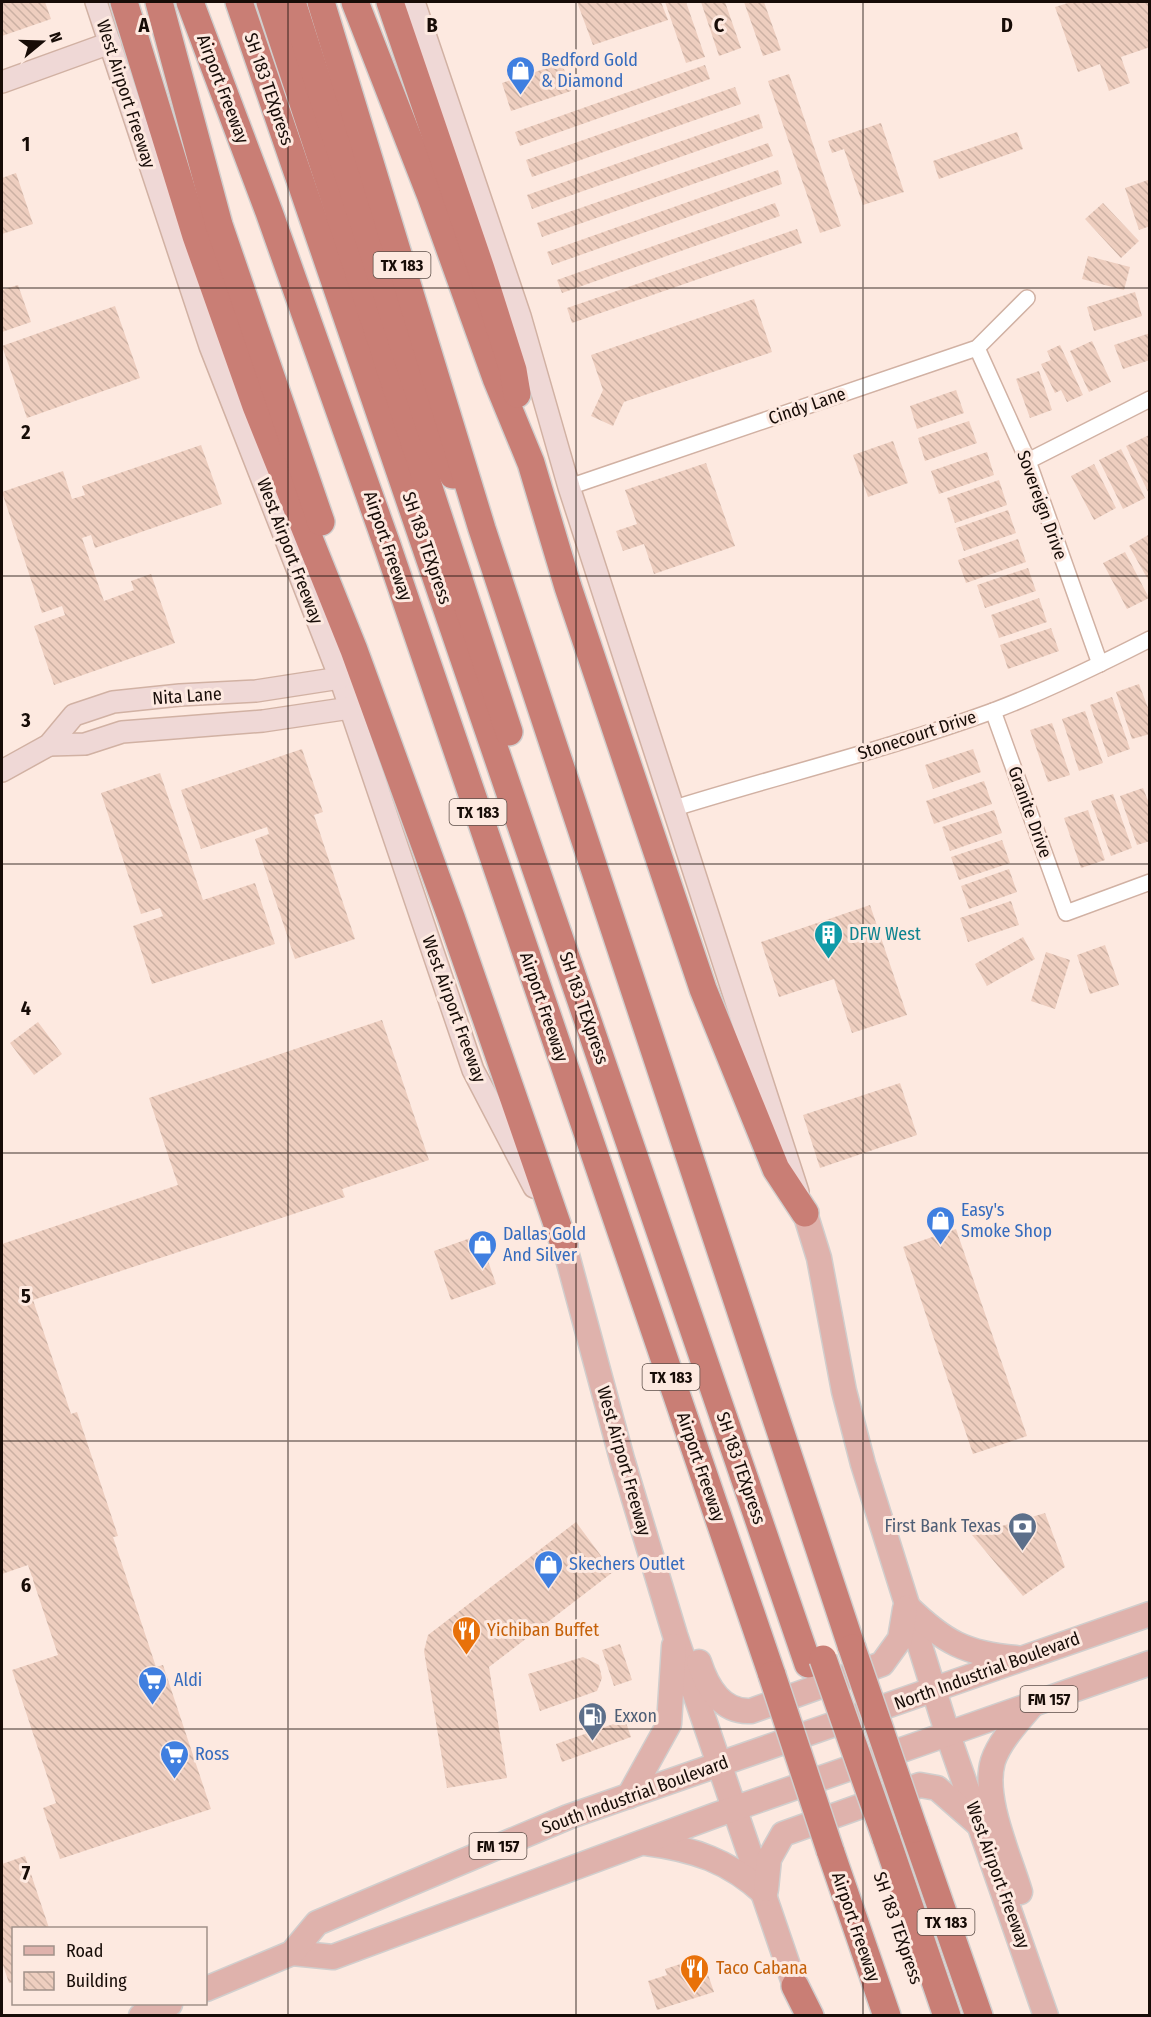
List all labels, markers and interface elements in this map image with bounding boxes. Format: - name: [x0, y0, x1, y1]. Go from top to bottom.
- north arrow: [12, 12, 72, 72]
- text: B: [426, 13, 438, 37]
- text: C: [714, 13, 725, 37]
- text: D: [1001, 13, 1013, 37]
- street label: West Airport Freeway: [92, 17, 160, 171]
- text: N: [45, 30, 66, 45]
- street label: SH 183 TEXpress: [239, 30, 299, 148]
- street label: Airport Freeway: [192, 32, 254, 146]
- place label: Bedford Gold & Diamond: [541, 49, 638, 92]
- shop icon: Bedford Gold & Diamond: [504, 54, 536, 96]
- text: 1: [22, 132, 30, 156]
- road number: TX 183: [374, 252, 430, 278]
- street label: Cindy Lane: [766, 383, 849, 429]
- text: 2: [20, 420, 31, 444]
- street label: Sovereign Drive: [1012, 447, 1072, 563]
- street label: West Airport Freeway: [252, 475, 328, 627]
- street label: Airport Freeway: [359, 488, 417, 604]
- street label: SH 183 TEXpress: [397, 489, 457, 607]
- street label: Nita Lane: [152, 683, 222, 709]
- street label: Stonecourt Drive: [855, 705, 979, 764]
- text: 3: [20, 708, 31, 732]
- street label: Granite Drive: [1003, 763, 1057, 861]
- road number: TX 183: [450, 799, 506, 825]
- building icon: DFW West: [812, 918, 844, 960]
- place label: DFW West: [849, 923, 921, 945]
- street label: West Airport Freeway: [417, 933, 491, 1085]
- street label: Airport Freeway: [515, 949, 573, 1065]
- street label: SH 183 TEXpress: [554, 949, 614, 1067]
- text: 4: [21, 996, 31, 1020]
- place label: Easy's Smoke Shop: [961, 1199, 1052, 1242]
- shop icon: Easy's Smoke Shop: [924, 1204, 956, 1246]
- place label: Dallas Gold And Silver: [503, 1223, 586, 1266]
- shop icon: Dallas Gold And Silver: [466, 1228, 498, 1270]
- text: 5: [21, 1284, 31, 1308]
- road number: TX 183: [642, 1364, 700, 1390]
- street label: West Airport Freeway: [592, 1384, 656, 1538]
- street label: Airport Freeway: [672, 1409, 730, 1525]
- street label: SH 183 TEXpress: [711, 1409, 771, 1527]
- bank icon: First Bank Texas: [1006, 1510, 1038, 1552]
- place label: First Bank Texas: [884, 1515, 1001, 1537]
- shop icon: Skechers Outlet: [532, 1548, 564, 1590]
- place label: Skechers Outlet: [569, 1553, 685, 1575]
- text: 6: [21, 1573, 31, 1597]
- restaurant icon: Yichiban Buffet: [450, 1614, 482, 1656]
- place label: Yichiban Buffet: [487, 1619, 599, 1641]
- street label: North Industrial Boulevard: [891, 1627, 1083, 1715]
- supermarket icon: Aldi: [137, 1664, 169, 1706]
- place label: Aldi: [174, 1669, 202, 1691]
- road number: FM 157: [1020, 1686, 1078, 1712]
- fuel station icon: Exxon: [577, 1700, 609, 1742]
- place label: Exxon: [614, 1705, 657, 1727]
- supermarket icon: Ross: [158, 1738, 190, 1780]
- place label: Ross: [195, 1743, 230, 1765]
- street label: South Industrial Boulevard: [539, 1751, 731, 1839]
- street label: West Airport Freeway: [961, 1799, 1035, 1951]
- road number: FM 157: [470, 1833, 526, 1859]
- text: 7: [22, 1861, 31, 1885]
- street label: Airport Freeway: [827, 1869, 885, 1985]
- street label: SH 183 TEXpress: [868, 1869, 928, 1987]
- road number: TX 183: [918, 1909, 974, 1935]
- legend: [12, 1927, 207, 2005]
- text: Road: [66, 1940, 103, 1962]
- restaurant icon: Taco Cabana: [679, 1952, 711, 1994]
- place label: Taco Cabana: [716, 1957, 808, 1979]
- text: Building: [66, 1970, 127, 1992]

